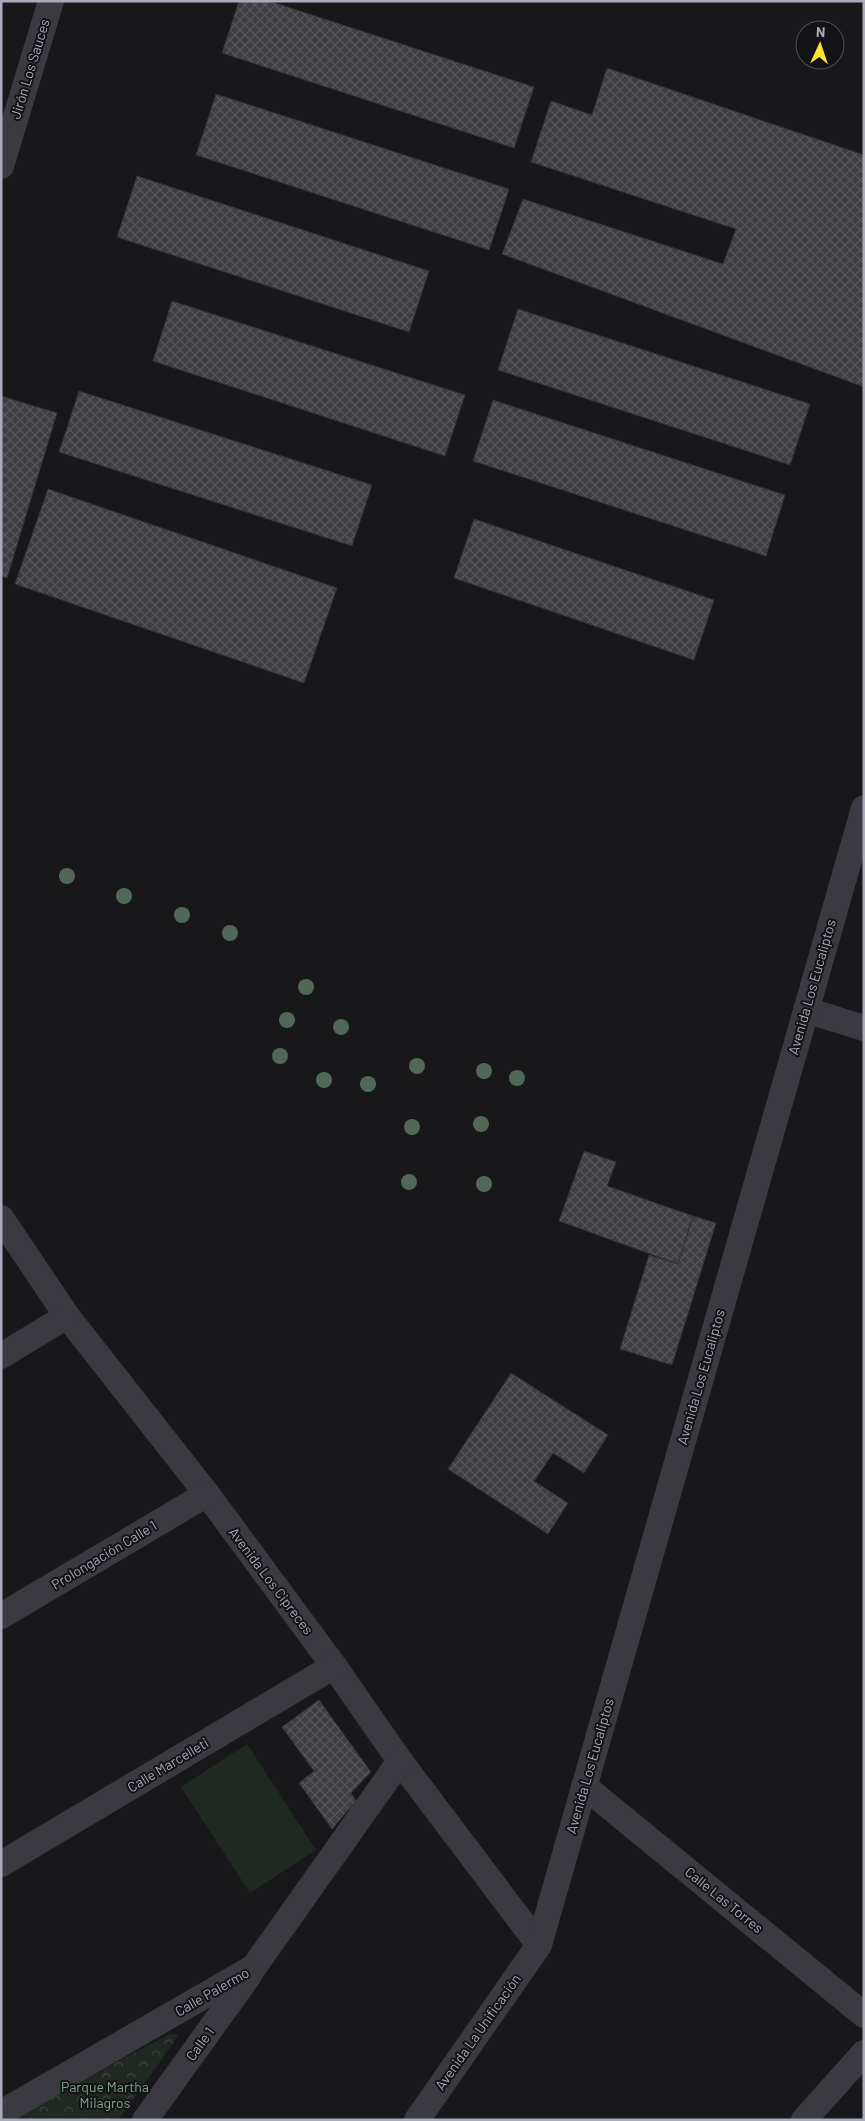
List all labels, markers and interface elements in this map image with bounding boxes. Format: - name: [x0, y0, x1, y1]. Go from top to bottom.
- street label: Jirón Los Sauces: [6, 17, 53, 121]
- north arrow: [795, 20, 845, 70]
- text: N: [816, 23, 826, 40]
- street label: Avenida Los Eucaliptos: [784, 917, 839, 1056]
- street label: Avenida Los Eucaliptos: [673, 1307, 728, 1446]
- street label: Prolongación Calle 1: [48, 1516, 159, 1593]
- street label: Avenida Los Cipreces: [226, 1524, 317, 1638]
- street label: Avenida Los Eucaliptos: [562, 1696, 617, 1835]
- street label: Calle Marcelleti: [124, 1734, 211, 1795]
- street label: Calle Las Torres: [682, 1863, 767, 1936]
- street label: Calle Palermo: [172, 1964, 252, 2020]
- street label: Avenida La Unificación: [431, 1970, 524, 2093]
- street label: Calle 1: [182, 2024, 217, 2064]
- park label: Parque Martha Milagros: [61, 2078, 149, 2111]

